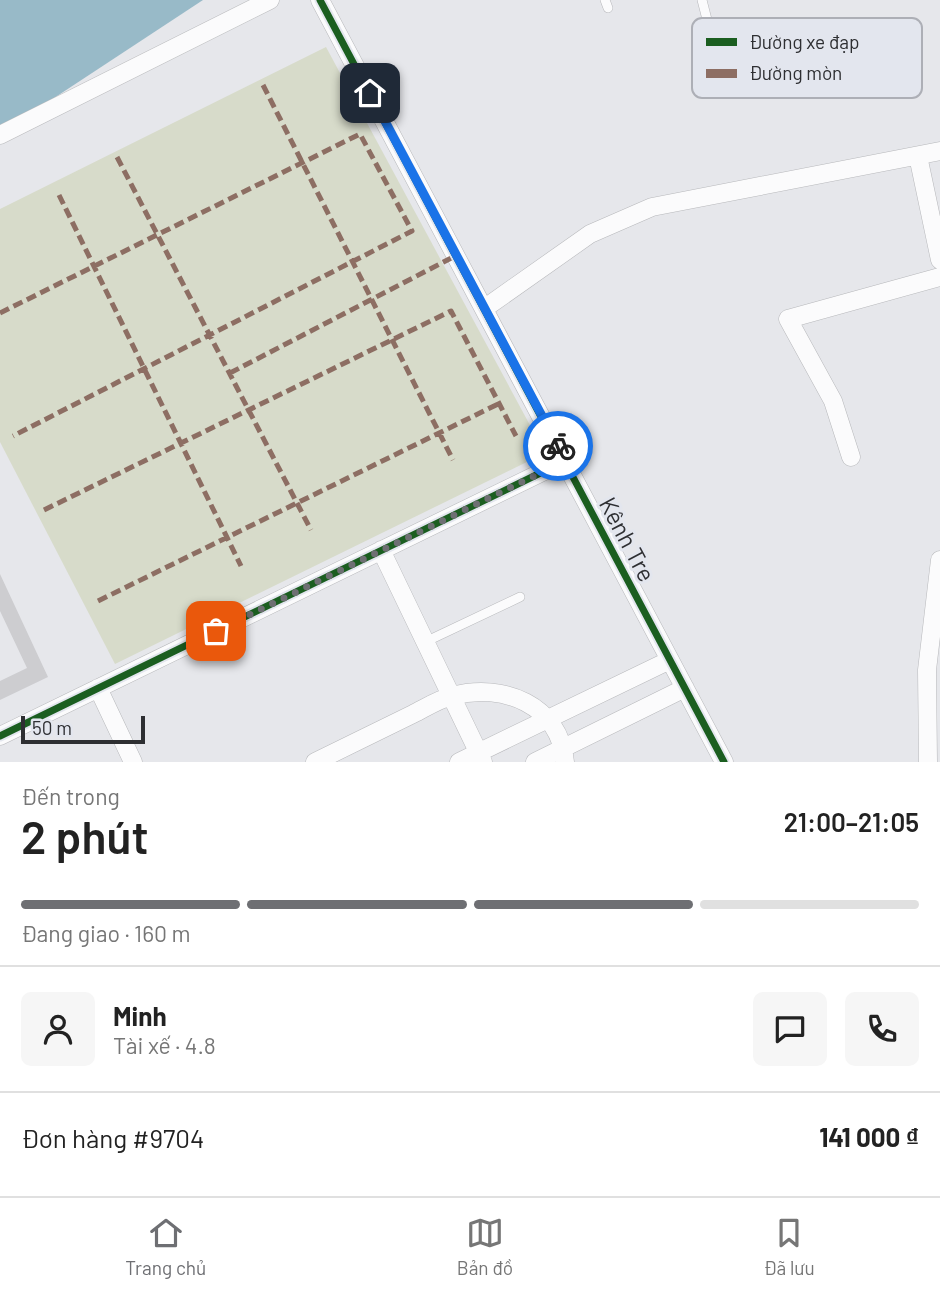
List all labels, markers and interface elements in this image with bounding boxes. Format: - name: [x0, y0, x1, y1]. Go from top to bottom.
- legend: [692, 18, 922, 98]
- text: Đường xe đạp: [749, 30, 860, 53]
- text: Đường mòn: [749, 61, 842, 84]
- pin: [340, 63, 400, 123]
- icon: home: [351, 74, 389, 112]
- courier: [523, 411, 593, 481]
- icon: bike: [539, 427, 577, 465]
- street label: Kênh Tre: [594, 492, 662, 586]
- pin: [186, 601, 246, 661]
- icon: bag: [197, 612, 235, 650]
- scale bar: [21, 713, 145, 745]
- text: 50 m: [32, 716, 72, 739]
- text: Đến trong: [21, 782, 120, 810]
- text: 21:00–21:05: [784, 806, 919, 837]
- text: 2 phút: [21, 808, 149, 863]
- text: Đang giao · 160 m: [21, 919, 191, 947]
- button: person: [21, 992, 95, 1066]
- button: chat: [753, 992, 827, 1066]
- button: phone: [845, 992, 919, 1066]
- text: Minh: [113, 1000, 167, 1031]
- text: Tài xế · 4.8: [113, 1031, 216, 1059]
- text: 141 000 ₫: [819, 1121, 919, 1152]
- text: Đơn hàng #9704: [21, 1122, 204, 1153]
- tab: Trang chủ: [125, 1214, 206, 1279]
- tab: Bản đồ: [457, 1214, 513, 1279]
- tab: Đã lưu: [764, 1214, 815, 1279]

